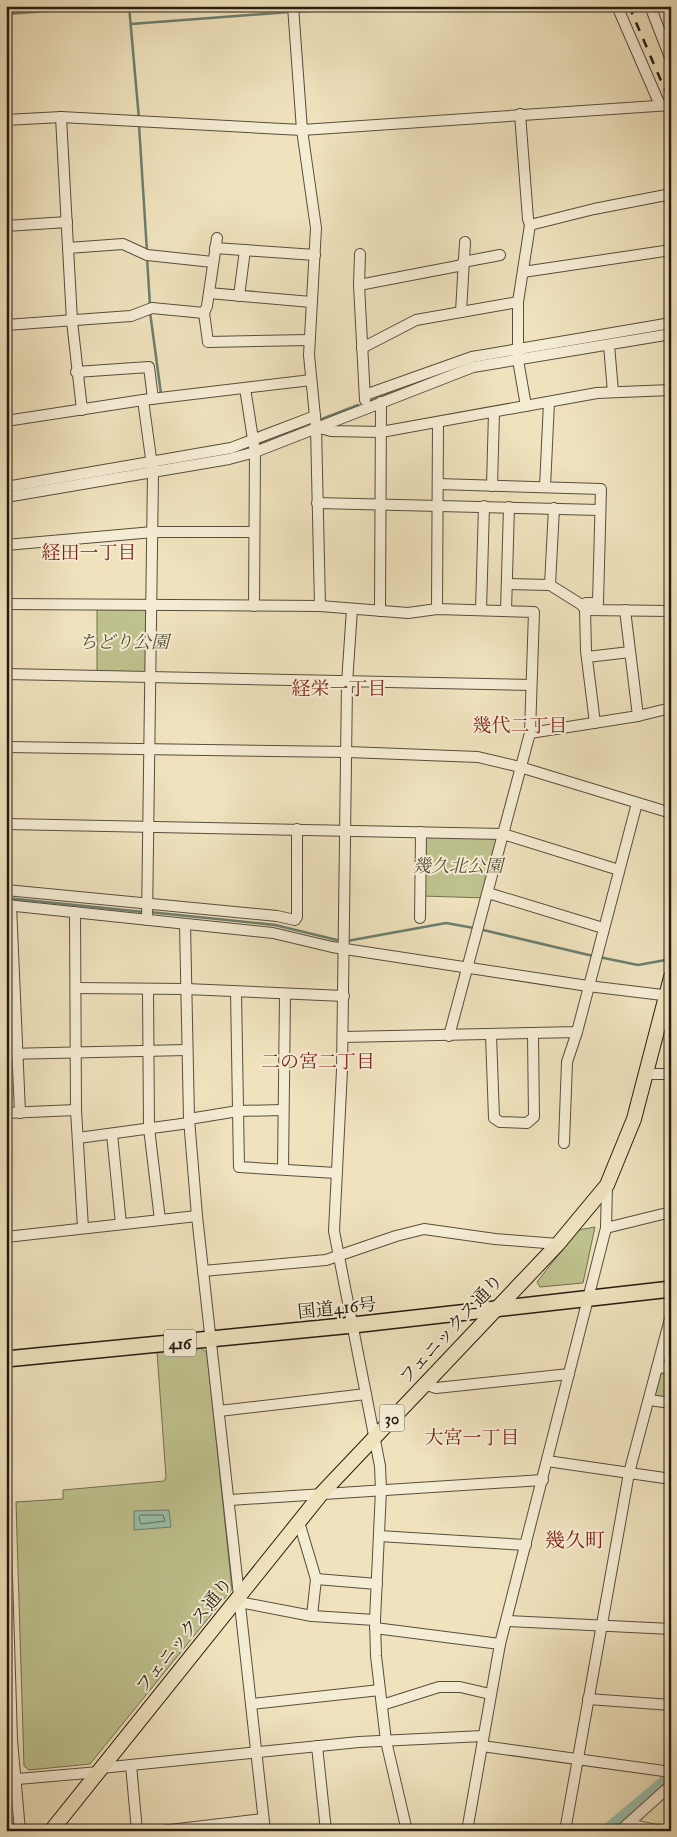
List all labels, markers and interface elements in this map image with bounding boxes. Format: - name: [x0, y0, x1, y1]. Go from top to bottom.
- district label: 経田一丁目: [41, 541, 137, 565]
- park label: ちどり公園: [79, 631, 172, 654]
- district label: 経栄一丁目: [291, 677, 387, 701]
- district label: 幾代二丁目: [472, 714, 568, 738]
- park label: 幾久北公園: [413, 855, 506, 878]
- district label: 二の宮二丁目: [261, 1050, 375, 1074]
- street label: フェニックス通り: [394, 1269, 508, 1389]
- street label: 国道416号: [297, 1293, 378, 1324]
- road number: 416: [164, 1330, 196, 1356]
- road number: 30: [380, 1405, 404, 1432]
- district label: 大宮一丁目: [424, 1426, 520, 1450]
- district label: 幾久町: [545, 1528, 605, 1553]
- street label: フェニックス通り: [131, 1573, 238, 1698]

